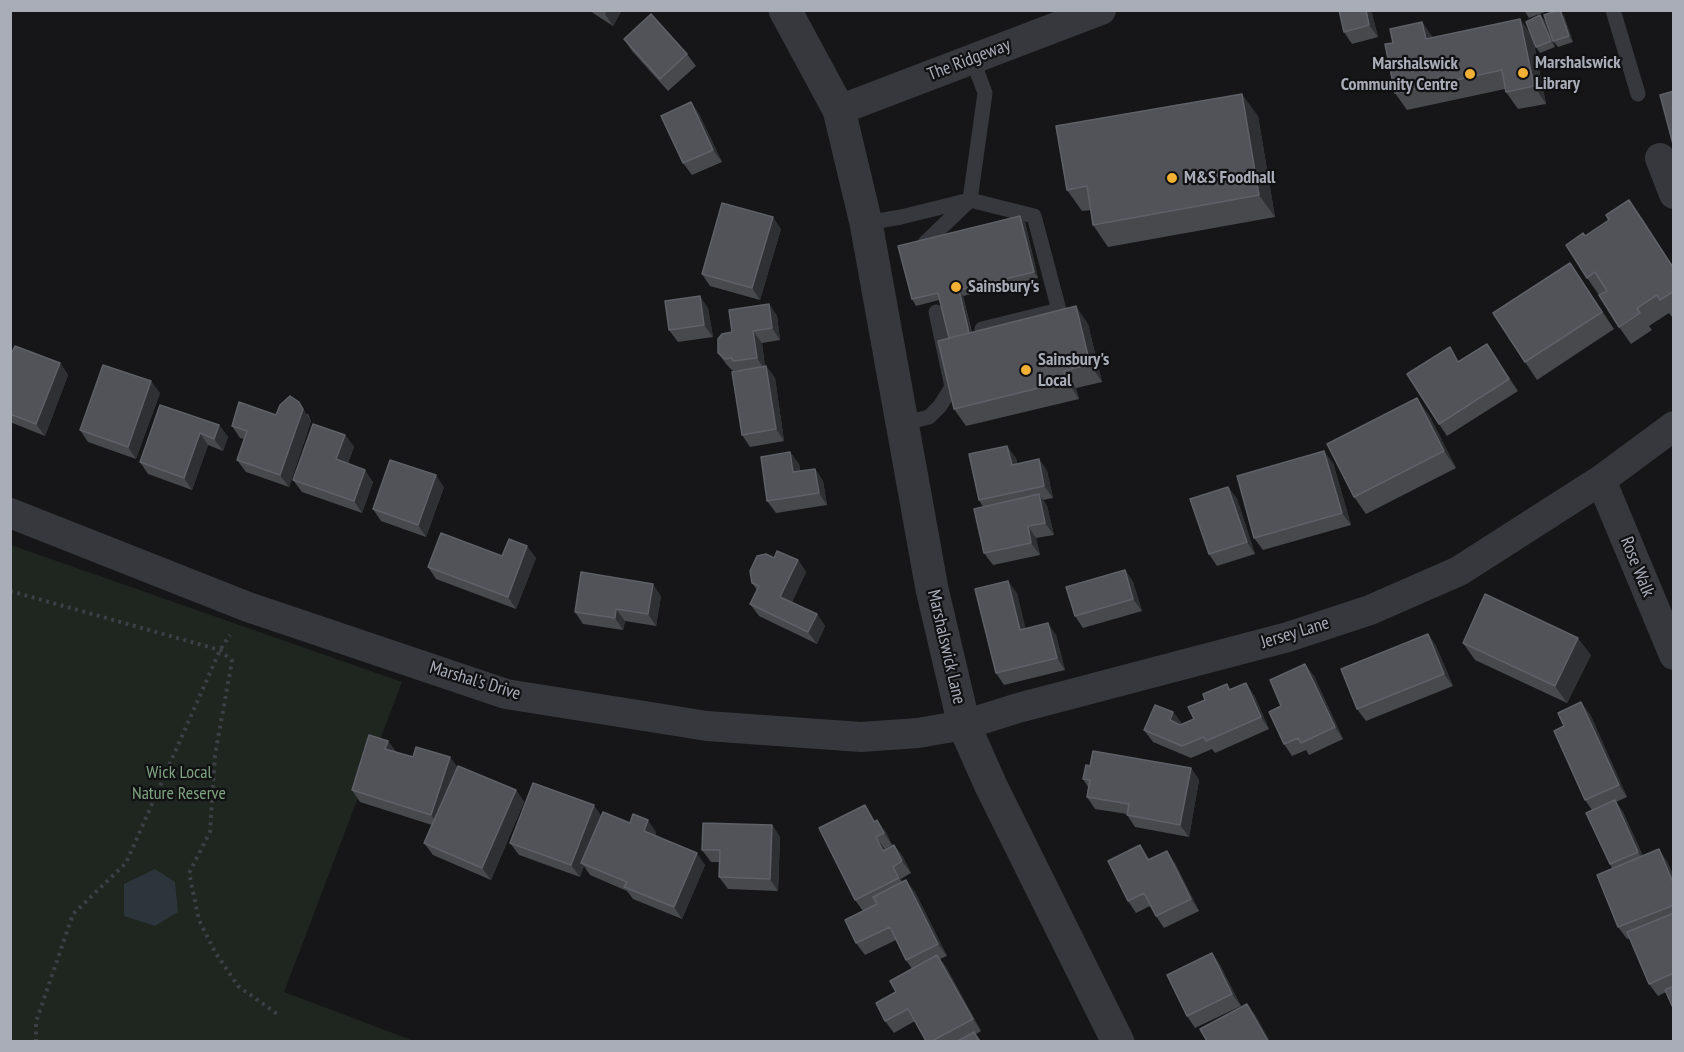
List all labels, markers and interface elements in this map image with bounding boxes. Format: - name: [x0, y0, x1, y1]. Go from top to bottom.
- street label: The Ridgeway: [924, 34, 1014, 86]
- place label: Marshalswick Library: [1535, 52, 1621, 94]
- place label: Marshalswick Community Centre: [1341, 53, 1458, 96]
- marker: Marshalswick Library: [1516, 66, 1530, 80]
- marker: Marshalswick Community Centre: [1463, 67, 1477, 81]
- place label: M&S Foodhall: [1184, 167, 1275, 189]
- marker: M&S Foodhall: [1165, 171, 1179, 185]
- place label: Sainsbury's: [968, 276, 1039, 298]
- marker: Sainsbury's: [949, 280, 963, 294]
- place label: Sainsbury's Local: [1038, 349, 1109, 392]
- marker: Sainsbury's Local: [1019, 363, 1033, 377]
- street label: Rose Walk: [1615, 534, 1659, 600]
- street label: Marshalswick Lane: [922, 588, 970, 706]
- street label: Jersey Lane: [1258, 612, 1332, 654]
- street label: Marshal's Drive: [427, 657, 523, 705]
- park label: Wick Local Nature Reserve: [132, 762, 226, 804]

